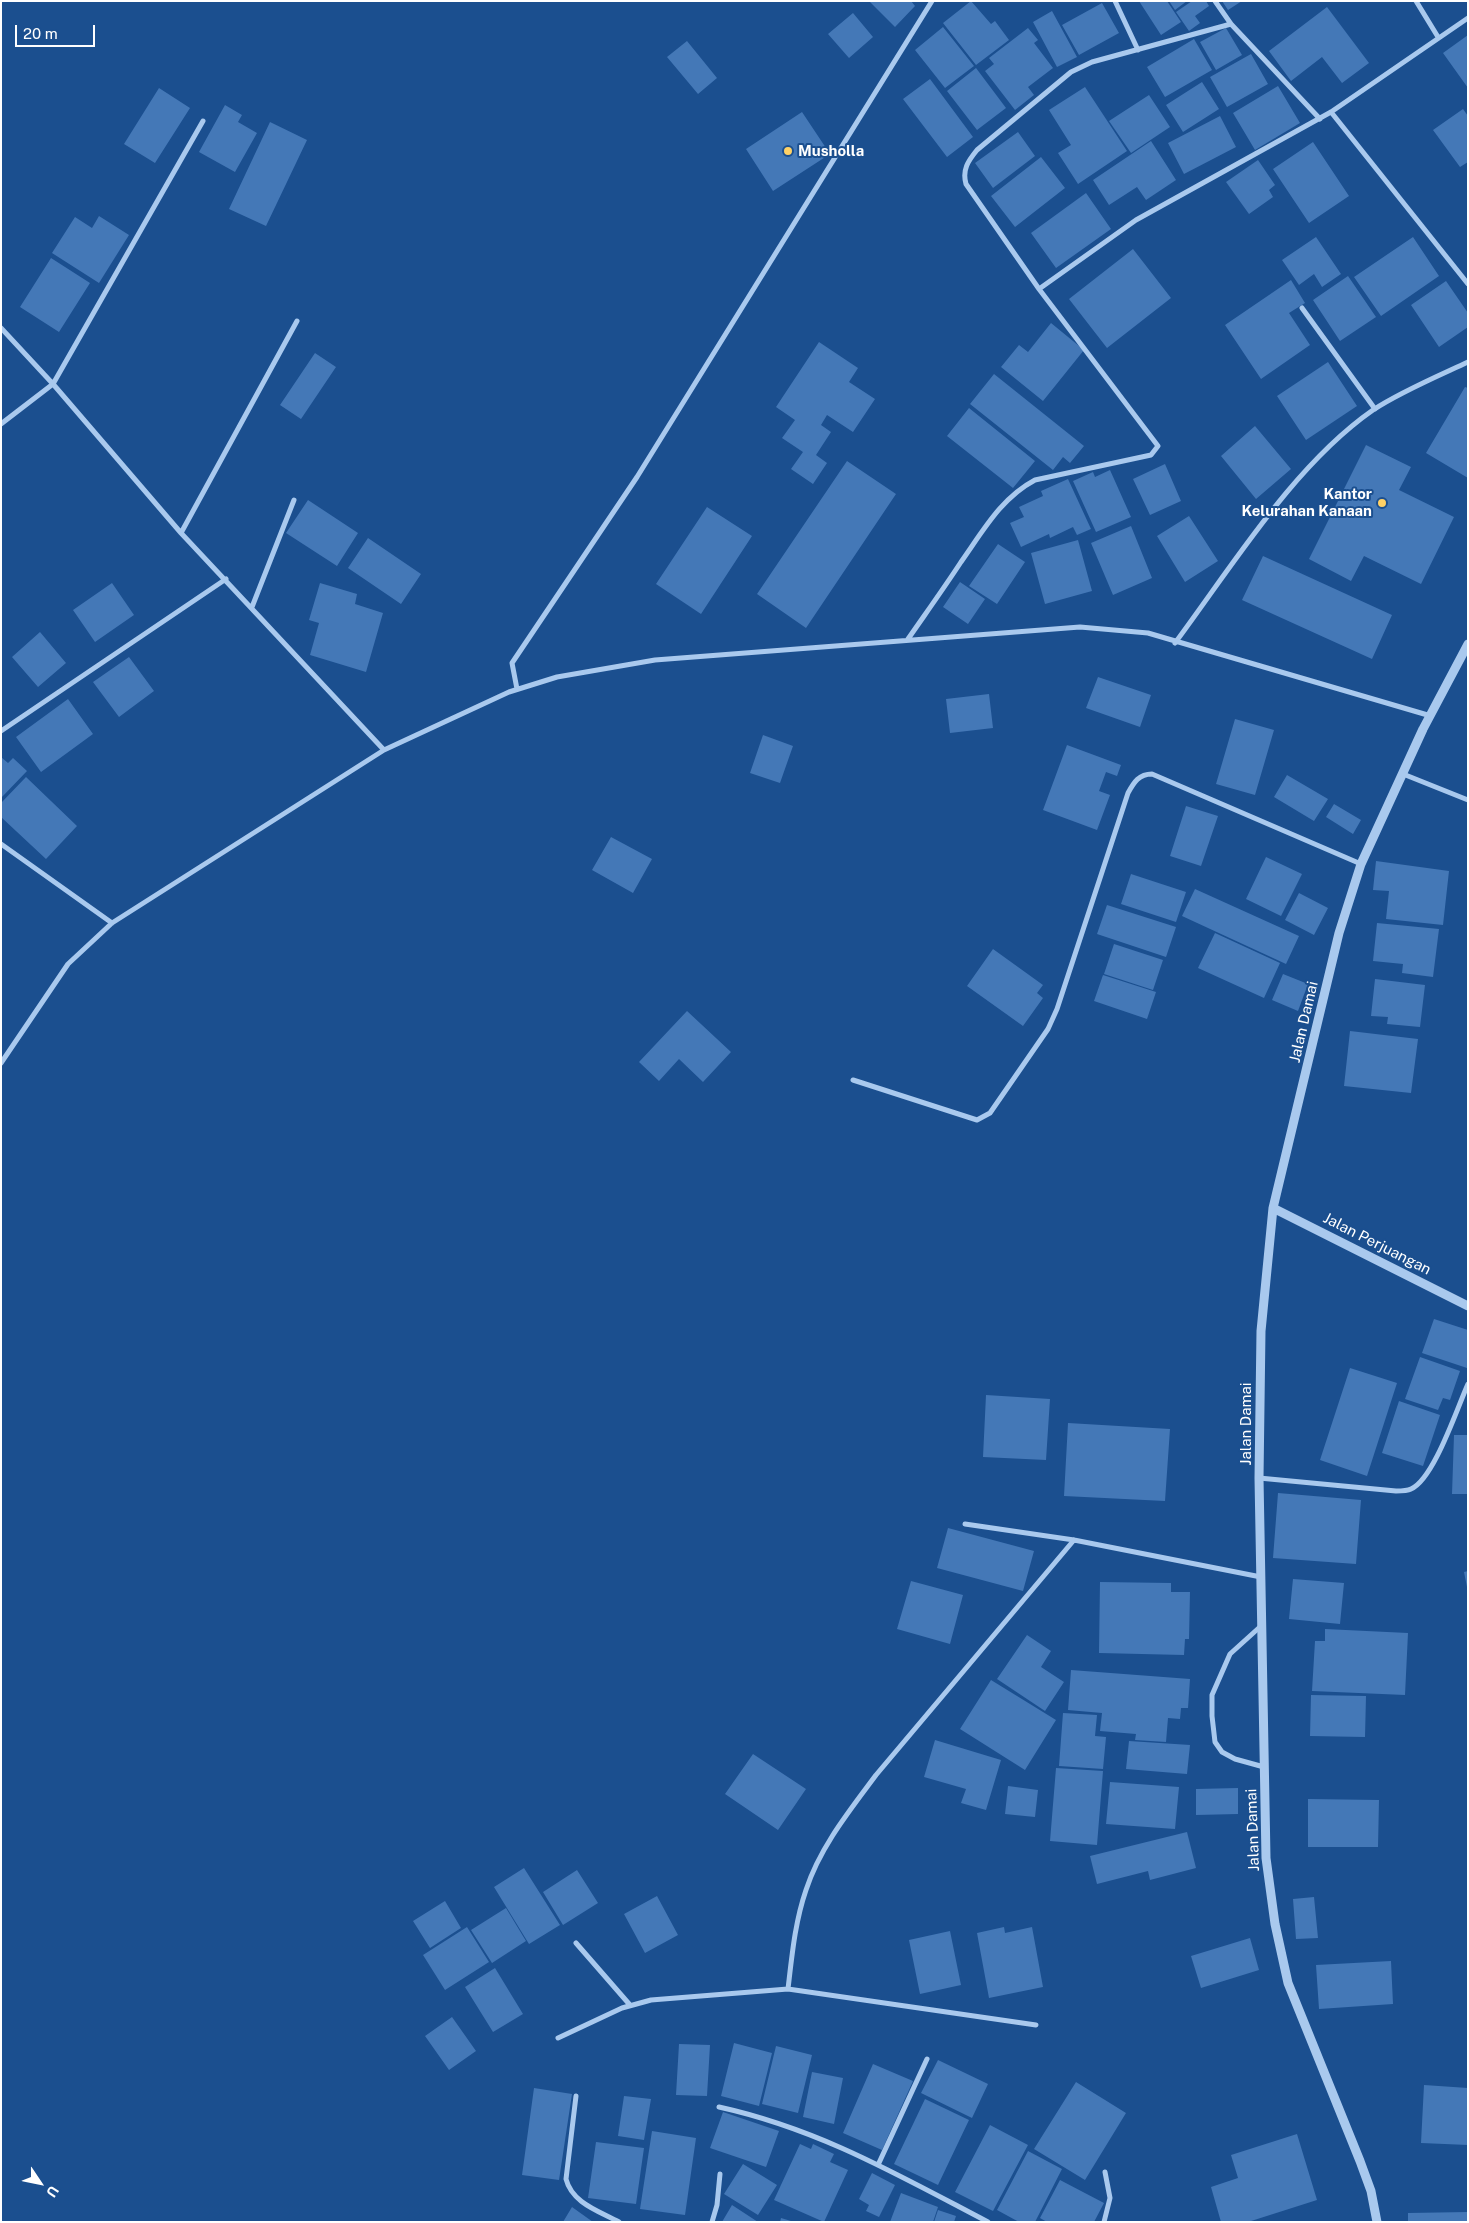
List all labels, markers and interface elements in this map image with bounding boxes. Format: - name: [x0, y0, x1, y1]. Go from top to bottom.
- scale bar: [18, 15, 98, 47]
- text: 20 m: [23, 25, 58, 42]
- place label: Musholla: [798, 142, 864, 160]
- marker: Musholla: [782, 145, 794, 157]
- place label: Kantor Kelurahan Kanaan: [1241, 485, 1372, 520]
- marker: Kantor Kelurahan Kanaan: [1376, 497, 1388, 509]
- street label: Jalan Damai: [1286, 980, 1322, 1064]
- street label: Jalan Perjuangan: [1320, 1209, 1434, 1279]
- street label: Jalan Damai: [1237, 1383, 1255, 1465]
- street label: Jalan Damai: [1243, 1788, 1263, 1872]
- north arrow: [15, 2158, 65, 2208]
- text: U: [43, 2183, 62, 2200]

